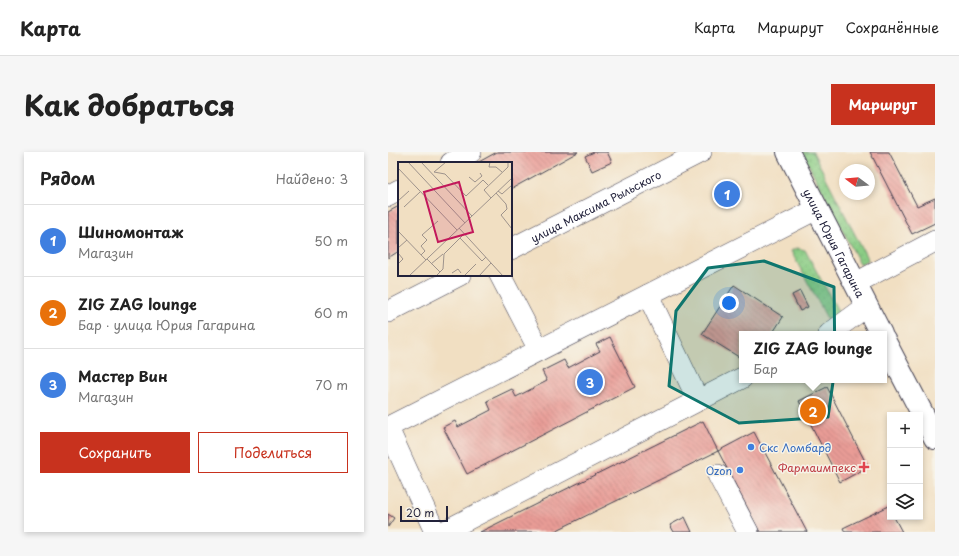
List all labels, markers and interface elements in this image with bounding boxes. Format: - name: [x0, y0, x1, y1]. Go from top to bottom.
- text: Карта: [20, 14, 81, 42]
- text: Карта: [694, 17, 735, 38]
- text: Маршрут: [757, 17, 823, 38]
- text: Сохранённые: [845, 17, 939, 38]
- text: Как добраться: [24, 83, 235, 126]
- button: Маршрут: [831, 84, 935, 125]
- inset map: [398, 162, 512, 276]
- north arrow: [839, 164, 875, 200]
- text: Рядом: [40, 165, 95, 191]
- street label: улица Максима Рыльского: [527, 165, 664, 246]
- text: Найдено: 3: [276, 169, 348, 188]
- pin: 1: [714, 179, 740, 209]
- street label: улица Юрия Гагарина: [800, 185, 869, 300]
- text: Шиномонтаж: [78, 220, 183, 243]
- text: 1: [50, 231, 56, 250]
- text: 50 m: [314, 231, 348, 250]
- text: Магазин: [78, 243, 134, 262]
- text: ZIG ZAG lounge: [78, 292, 197, 315]
- your location: [719, 293, 739, 313]
- text: 2: [48, 303, 58, 322]
- text: 60 m: [314, 303, 348, 322]
- text: Бар · улица Юрия Гагарина: [78, 315, 255, 334]
- popup: [739, 331, 887, 383]
- text: ZIG ZAG lounge: [754, 336, 872, 359]
- text: Бар: [754, 359, 778, 378]
- text: Мастер Вин: [78, 364, 168, 387]
- pin: 3: [577, 367, 603, 397]
- text: 3: [49, 375, 57, 394]
- text: 70 m: [315, 375, 348, 394]
- text: Магазин: [78, 387, 134, 406]
- pin: 2: [800, 396, 826, 426]
- map controls: [887, 412, 923, 520]
- button: +: [887, 412, 923, 448]
- button: Сохранить: [40, 432, 190, 473]
- button: Поделиться: [198, 432, 348, 473]
- place label: Скс Ломбард: [759, 439, 831, 456]
- marker: Скс Ломбард: [746, 442, 756, 452]
- button: −: [887, 448, 923, 484]
- place label: Фармаимпекс: [778, 459, 856, 476]
- place label: Ozon: [706, 462, 732, 479]
- marker: Фармаимпекс: [859, 462, 869, 472]
- marker: Ozon: [735, 465, 745, 475]
- button: layers: [887, 484, 923, 520]
- scale bar: [400, 504, 448, 523]
- text: 20 m: [406, 504, 434, 521]

